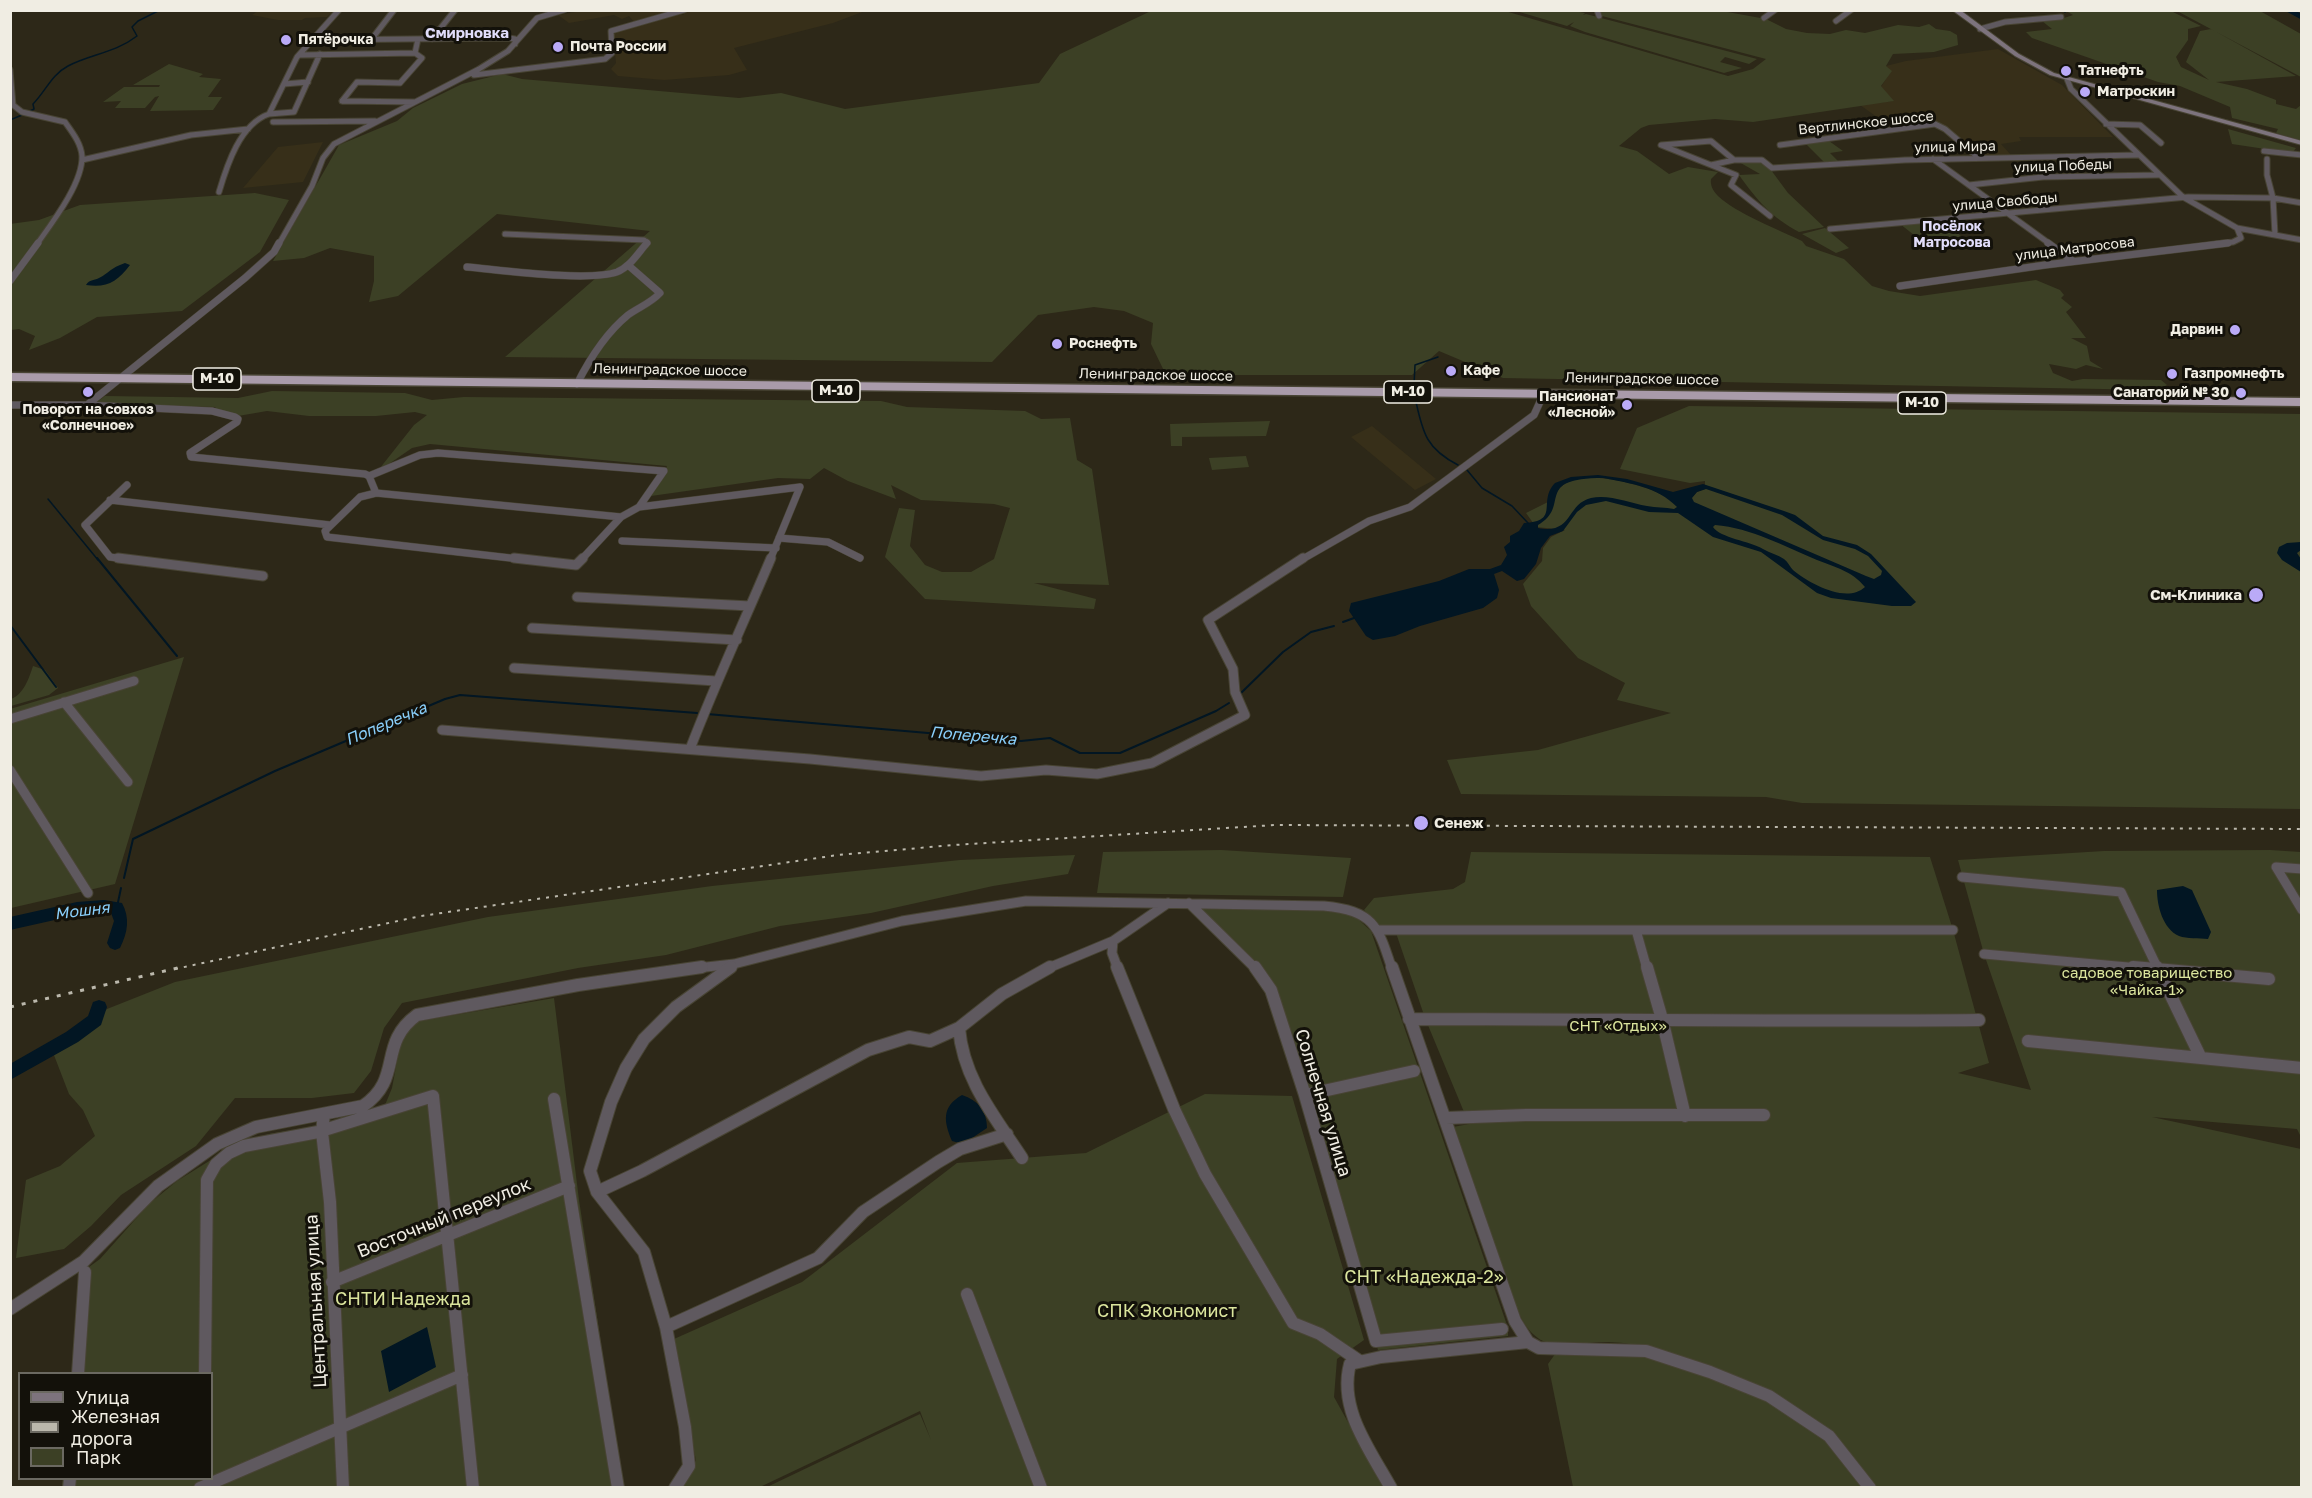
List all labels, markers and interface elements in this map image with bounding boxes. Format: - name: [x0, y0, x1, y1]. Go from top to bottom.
- district label: Смирновка: [425, 24, 509, 42]
- place label: Пятёрочка: [298, 32, 373, 48]
- marker: Пятёрочка: [279, 33, 293, 47]
- place label: Почта России: [570, 39, 666, 55]
- marker: Почта России: [551, 40, 565, 54]
- place label: Татнефть: [2078, 63, 2144, 79]
- marker: Татнефть: [2059, 64, 2073, 78]
- place label: Матроскин: [2097, 84, 2175, 100]
- marker: Матроскин: [2078, 85, 2092, 99]
- street label: Вертлинское шоссе: [1797, 108, 1935, 138]
- street label: улица Мира: [1914, 138, 1996, 156]
- street label: улица Победы: [2014, 156, 2112, 176]
- street label: улица Свободы: [1952, 189, 2058, 215]
- district label: Посёлок Матросова: [1913, 219, 1991, 252]
- street label: улица Матросова: [2014, 233, 2136, 265]
- place label: Дарвин: [2171, 322, 2223, 338]
- marker: Дарвин: [2228, 323, 2242, 337]
- place label: Роснефть: [1069, 336, 1137, 352]
- marker: Роснефть: [1050, 337, 1064, 351]
- street label: Ленинградское шоссе: [593, 360, 747, 380]
- place label: Кафе: [1463, 363, 1500, 379]
- marker: Кафе: [1444, 364, 1458, 378]
- street label: Ленинградское шоссе: [1079, 365, 1233, 385]
- place label: Газпромнефть: [2184, 366, 2284, 382]
- marker: Газпромнефть: [2165, 367, 2179, 381]
- road number: М-10: [193, 368, 241, 390]
- street label: Ленинградское шоссе: [1565, 369, 1719, 389]
- road number: М-10: [812, 380, 860, 402]
- road number: М-10: [1384, 381, 1432, 403]
- marker: Поворот на совхоз «Солнечное»: [81, 385, 95, 399]
- place label: Санаторий № 30: [2113, 385, 2229, 401]
- marker: Санаторий № 30: [2234, 386, 2248, 400]
- place label: Пансионат «Лесной»: [1539, 389, 1615, 422]
- road number: М-10: [1898, 392, 1946, 414]
- marker: Пансионат «Лесной»: [1620, 398, 1634, 412]
- place label: Поворот на совхоз «Солнечное»: [22, 402, 154, 434]
- place label: См-Клиника: [2150, 586, 2242, 604]
- marker: См-Клиника: [2247, 586, 2265, 604]
- water label: Поперечка: [342, 698, 430, 750]
- water label: Поперечка: [929, 723, 1017, 749]
- marker: Сенеж: [1412, 814, 1430, 832]
- place label: Сенеж: [1434, 814, 1483, 832]
- water label: Мошня: [53, 898, 111, 924]
- park label: садовое товарищество «Чайка-1»: [2062, 964, 2232, 999]
- park label: СНТ «Отдых»: [1569, 1017, 1667, 1035]
- street label: Солнечная улица: [1290, 1026, 1356, 1180]
- street label: Восточный переулок: [354, 1173, 534, 1263]
- street label: Центральная улица: [301, 1214, 331, 1388]
- park label: СНТ «Надежда-2»: [1344, 1266, 1504, 1288]
- park label: СНТИ Надежда: [335, 1288, 471, 1310]
- park label: СПК Экономист: [1097, 1300, 1237, 1322]
- legend: [18, 1372, 213, 1480]
- text: Улица: [76, 1386, 130, 1408]
- text: Железная дорога: [71, 1405, 160, 1449]
- text: Парк: [76, 1446, 121, 1468]

